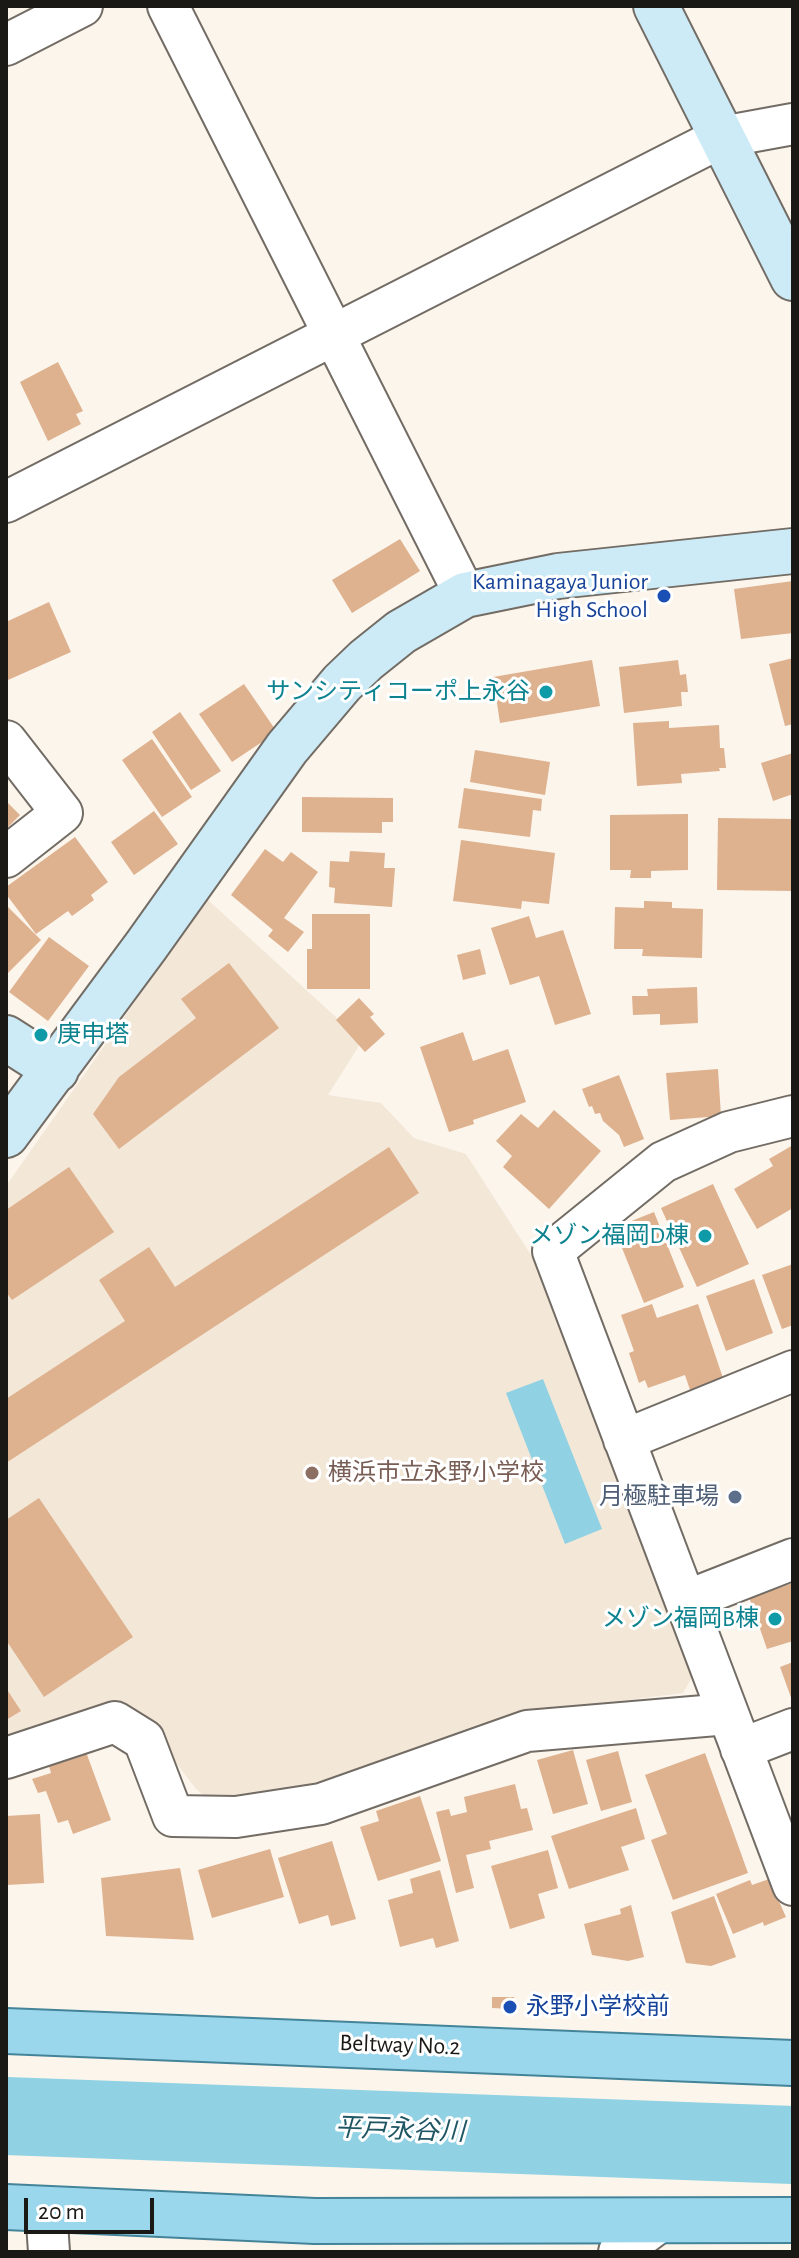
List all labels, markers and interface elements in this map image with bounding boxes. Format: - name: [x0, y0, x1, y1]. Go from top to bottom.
- place label: Kaminagaya Junior High School: [472, 568, 648, 624]
- marker: Kaminagaya Junior High School: [655, 587, 673, 605]
- place label: サンシティコーポ上永谷: [266, 678, 530, 706]
- marker: サンシティコーポ上永谷: [537, 683, 555, 701]
- place label: 庚申塔: [57, 1021, 129, 1049]
- marker: 庚申塔: [32, 1026, 50, 1044]
- place label: メゾン福岡D棟: [529, 1222, 689, 1250]
- marker: メゾン福岡D棟: [696, 1227, 714, 1245]
- place label: 横浜市立永野小学校: [328, 1459, 544, 1487]
- marker: 横浜市立永野小学校: [303, 1464, 321, 1482]
- place label: 月極駐車場: [599, 1483, 719, 1511]
- marker: 月極駐車場: [726, 1488, 744, 1506]
- place label: メゾン福岡B棟: [602, 1605, 759, 1633]
- marker: メゾン福岡B棟: [766, 1610, 784, 1628]
- place label: 永野小学校前: [526, 1993, 670, 2021]
- marker: 永野小学校前: [501, 1998, 519, 2016]
- street label: Beltway No.2: [339, 2028, 461, 2062]
- water label: 平戸永谷川: [334, 2112, 466, 2148]
- scale bar: [28, 2182, 158, 2232]
- text: 20 m: [38, 2200, 85, 2224]

